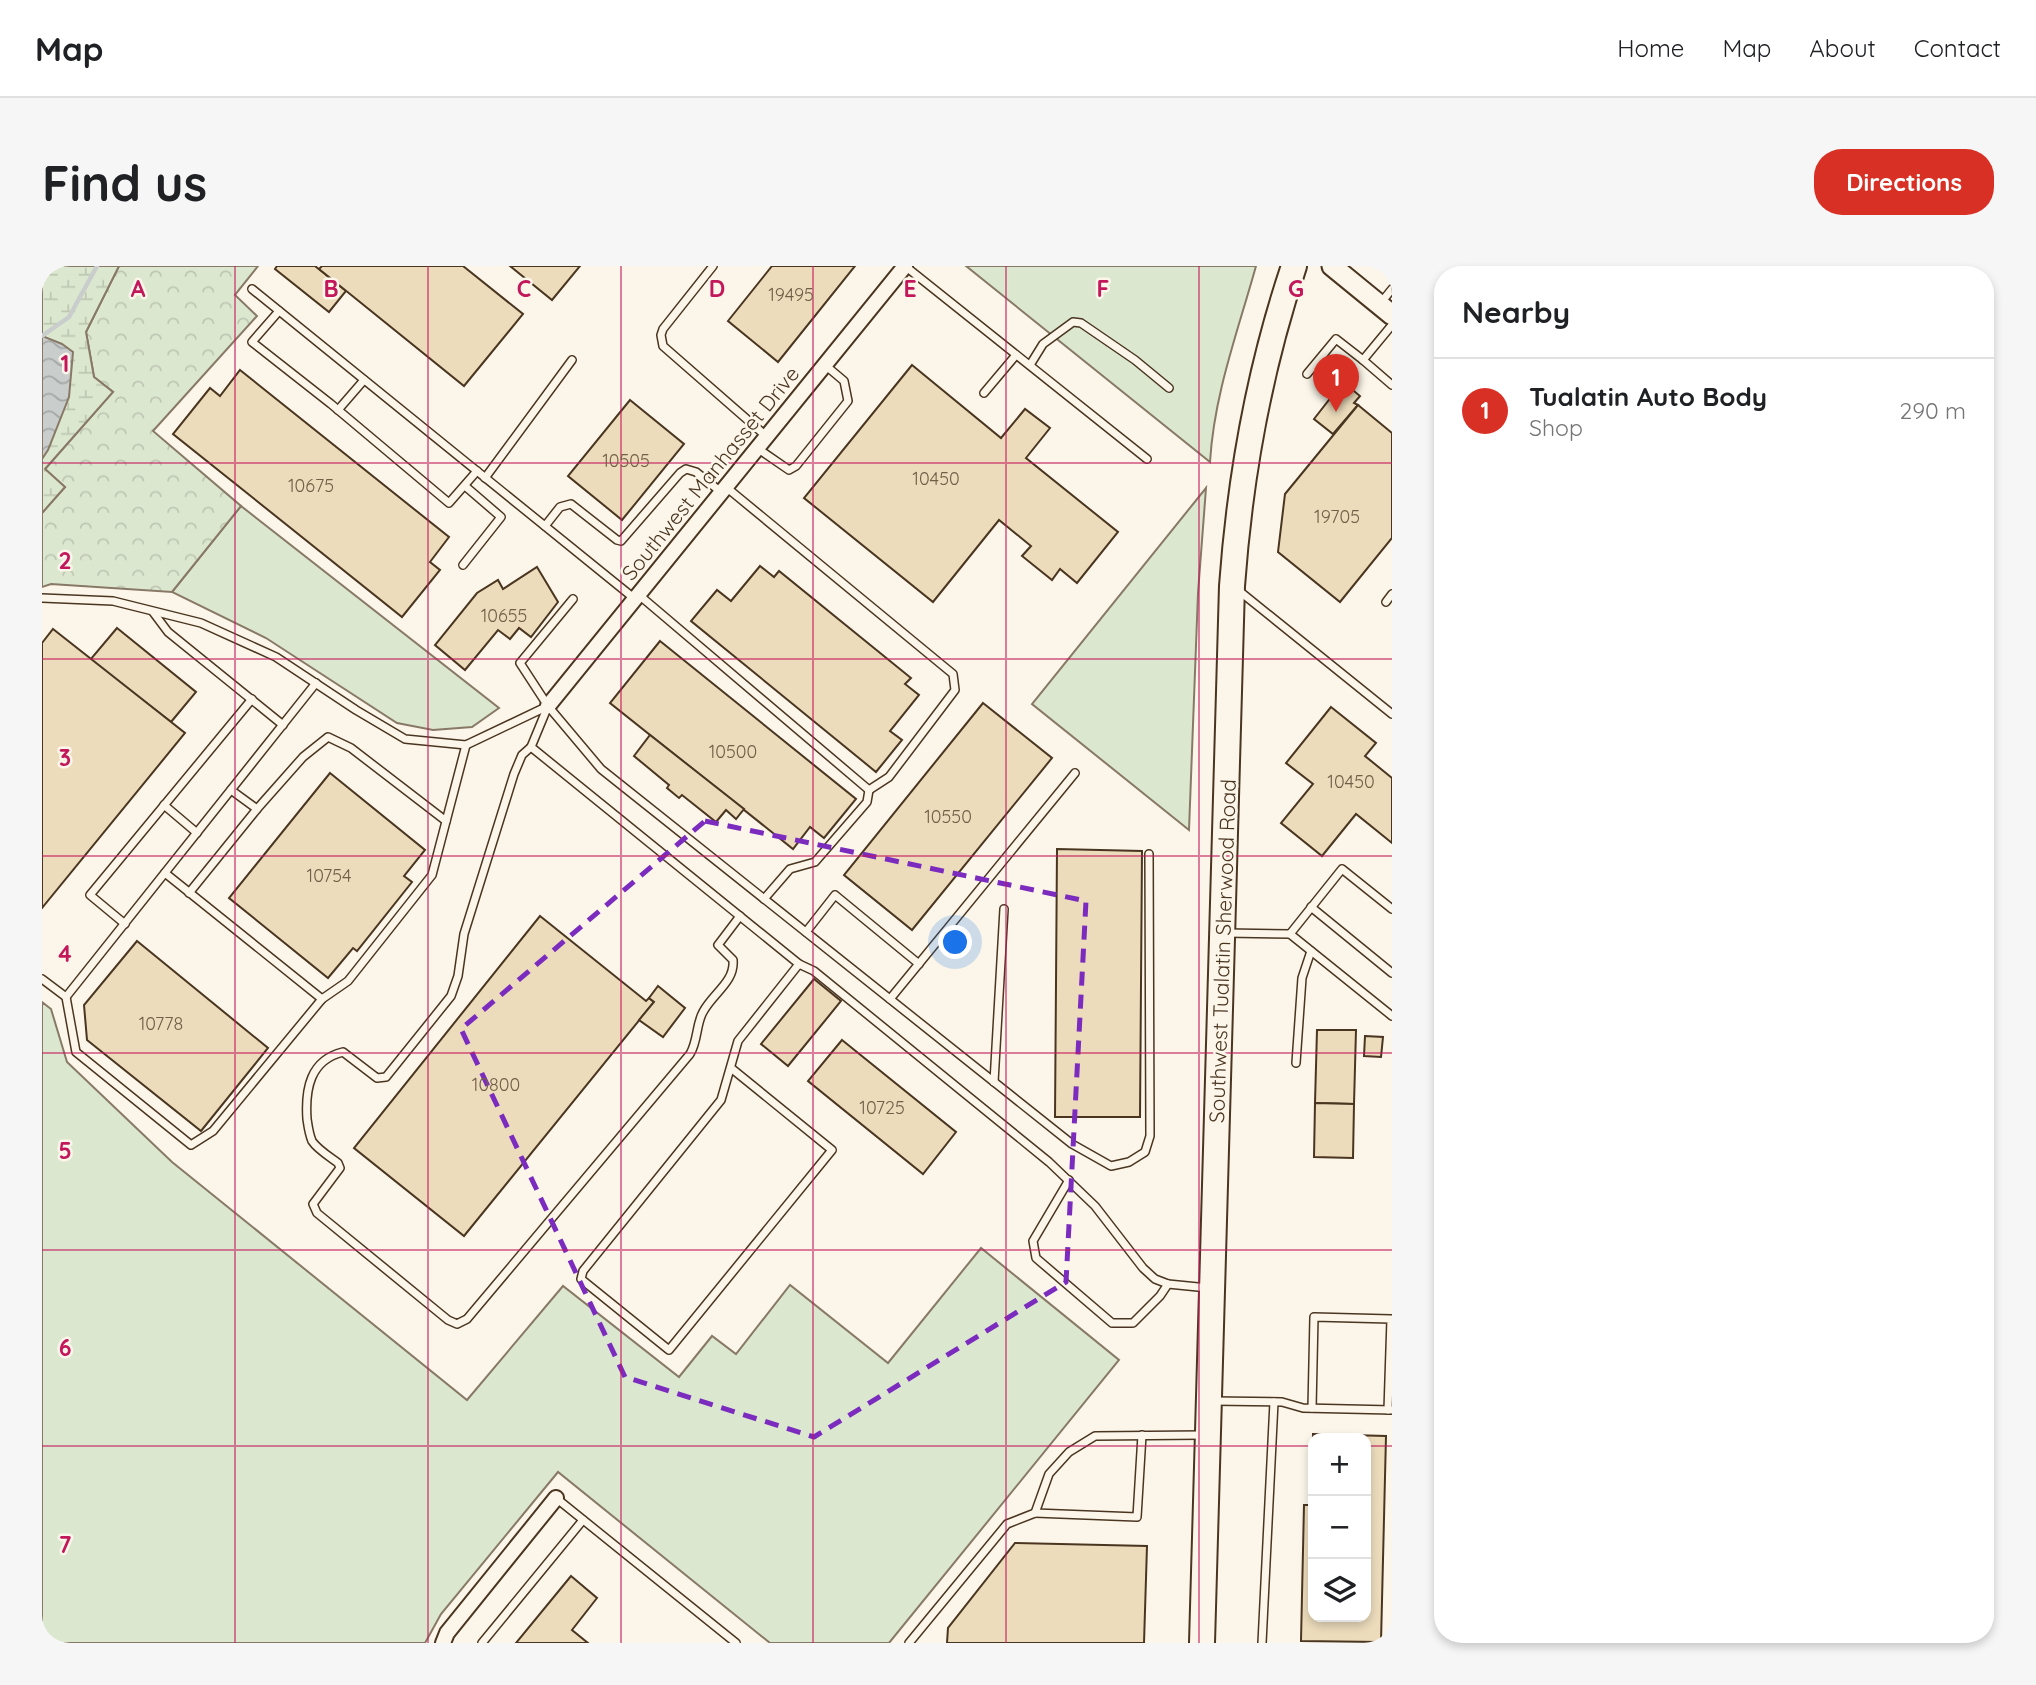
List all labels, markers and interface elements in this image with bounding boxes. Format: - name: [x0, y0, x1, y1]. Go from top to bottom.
- text: Map: [35, 28, 103, 69]
- text: Home: [1617, 33, 1684, 63]
- text: Map: [1722, 33, 1771, 63]
- text: About: [1809, 33, 1876, 63]
- text: Contact: [1914, 33, 2001, 63]
- button: Directions: [1814, 149, 1994, 215]
- text: Find us: [42, 152, 207, 213]
- text: A: [131, 274, 146, 303]
- text: B: [323, 274, 339, 303]
- text: C: [517, 274, 531, 303]
- text: D: [709, 274, 725, 303]
- text: E: [903, 274, 917, 303]
- text: F: [1097, 274, 1109, 303]
- text: G: [1288, 274, 1304, 303]
- house number: 19495: [768, 283, 814, 306]
- text: Nearby: [1462, 293, 1570, 331]
- text: 1: [61, 349, 69, 378]
- pin: 1: [1313, 354, 1359, 412]
- street label: Southwest Manhasset Drive: [616, 361, 804, 585]
- text: Tualatin Auto Body: [1529, 380, 1767, 413]
- text: 1: [1481, 396, 1489, 425]
- text: 290 m: [1899, 396, 1966, 425]
- text: Shop: [1529, 413, 1583, 442]
- house number: 10505: [602, 449, 650, 472]
- house number: 10450: [912, 467, 960, 490]
- house number: 10675: [288, 474, 334, 497]
- house number: 19705: [1314, 505, 1360, 528]
- text: 2: [58, 546, 72, 575]
- house number: 10655: [481, 604, 527, 627]
- house number: 10500: [709, 740, 757, 763]
- text: 3: [59, 743, 71, 772]
- house number: 10450: [1327, 770, 1375, 793]
- street label: Southwest Tualatin Sherwood Road: [1203, 779, 1241, 1123]
- house number: 10550: [924, 805, 972, 828]
- house number: 10754: [307, 864, 351, 887]
- your location: [938, 925, 972, 959]
- text: 4: [58, 939, 72, 968]
- house number: 10778: [139, 1012, 183, 1035]
- house number: 10800: [472, 1073, 520, 1096]
- house number: 10725: [859, 1096, 905, 1119]
- text: 5: [58, 1136, 72, 1165]
- text: 6: [59, 1333, 71, 1362]
- map controls: [1308, 1433, 1371, 1622]
- button: +: [1308, 1433, 1371, 1496]
- button: −: [1308, 1496, 1371, 1559]
- text: 7: [59, 1530, 72, 1559]
- button: layers: [1308, 1559, 1371, 1622]

